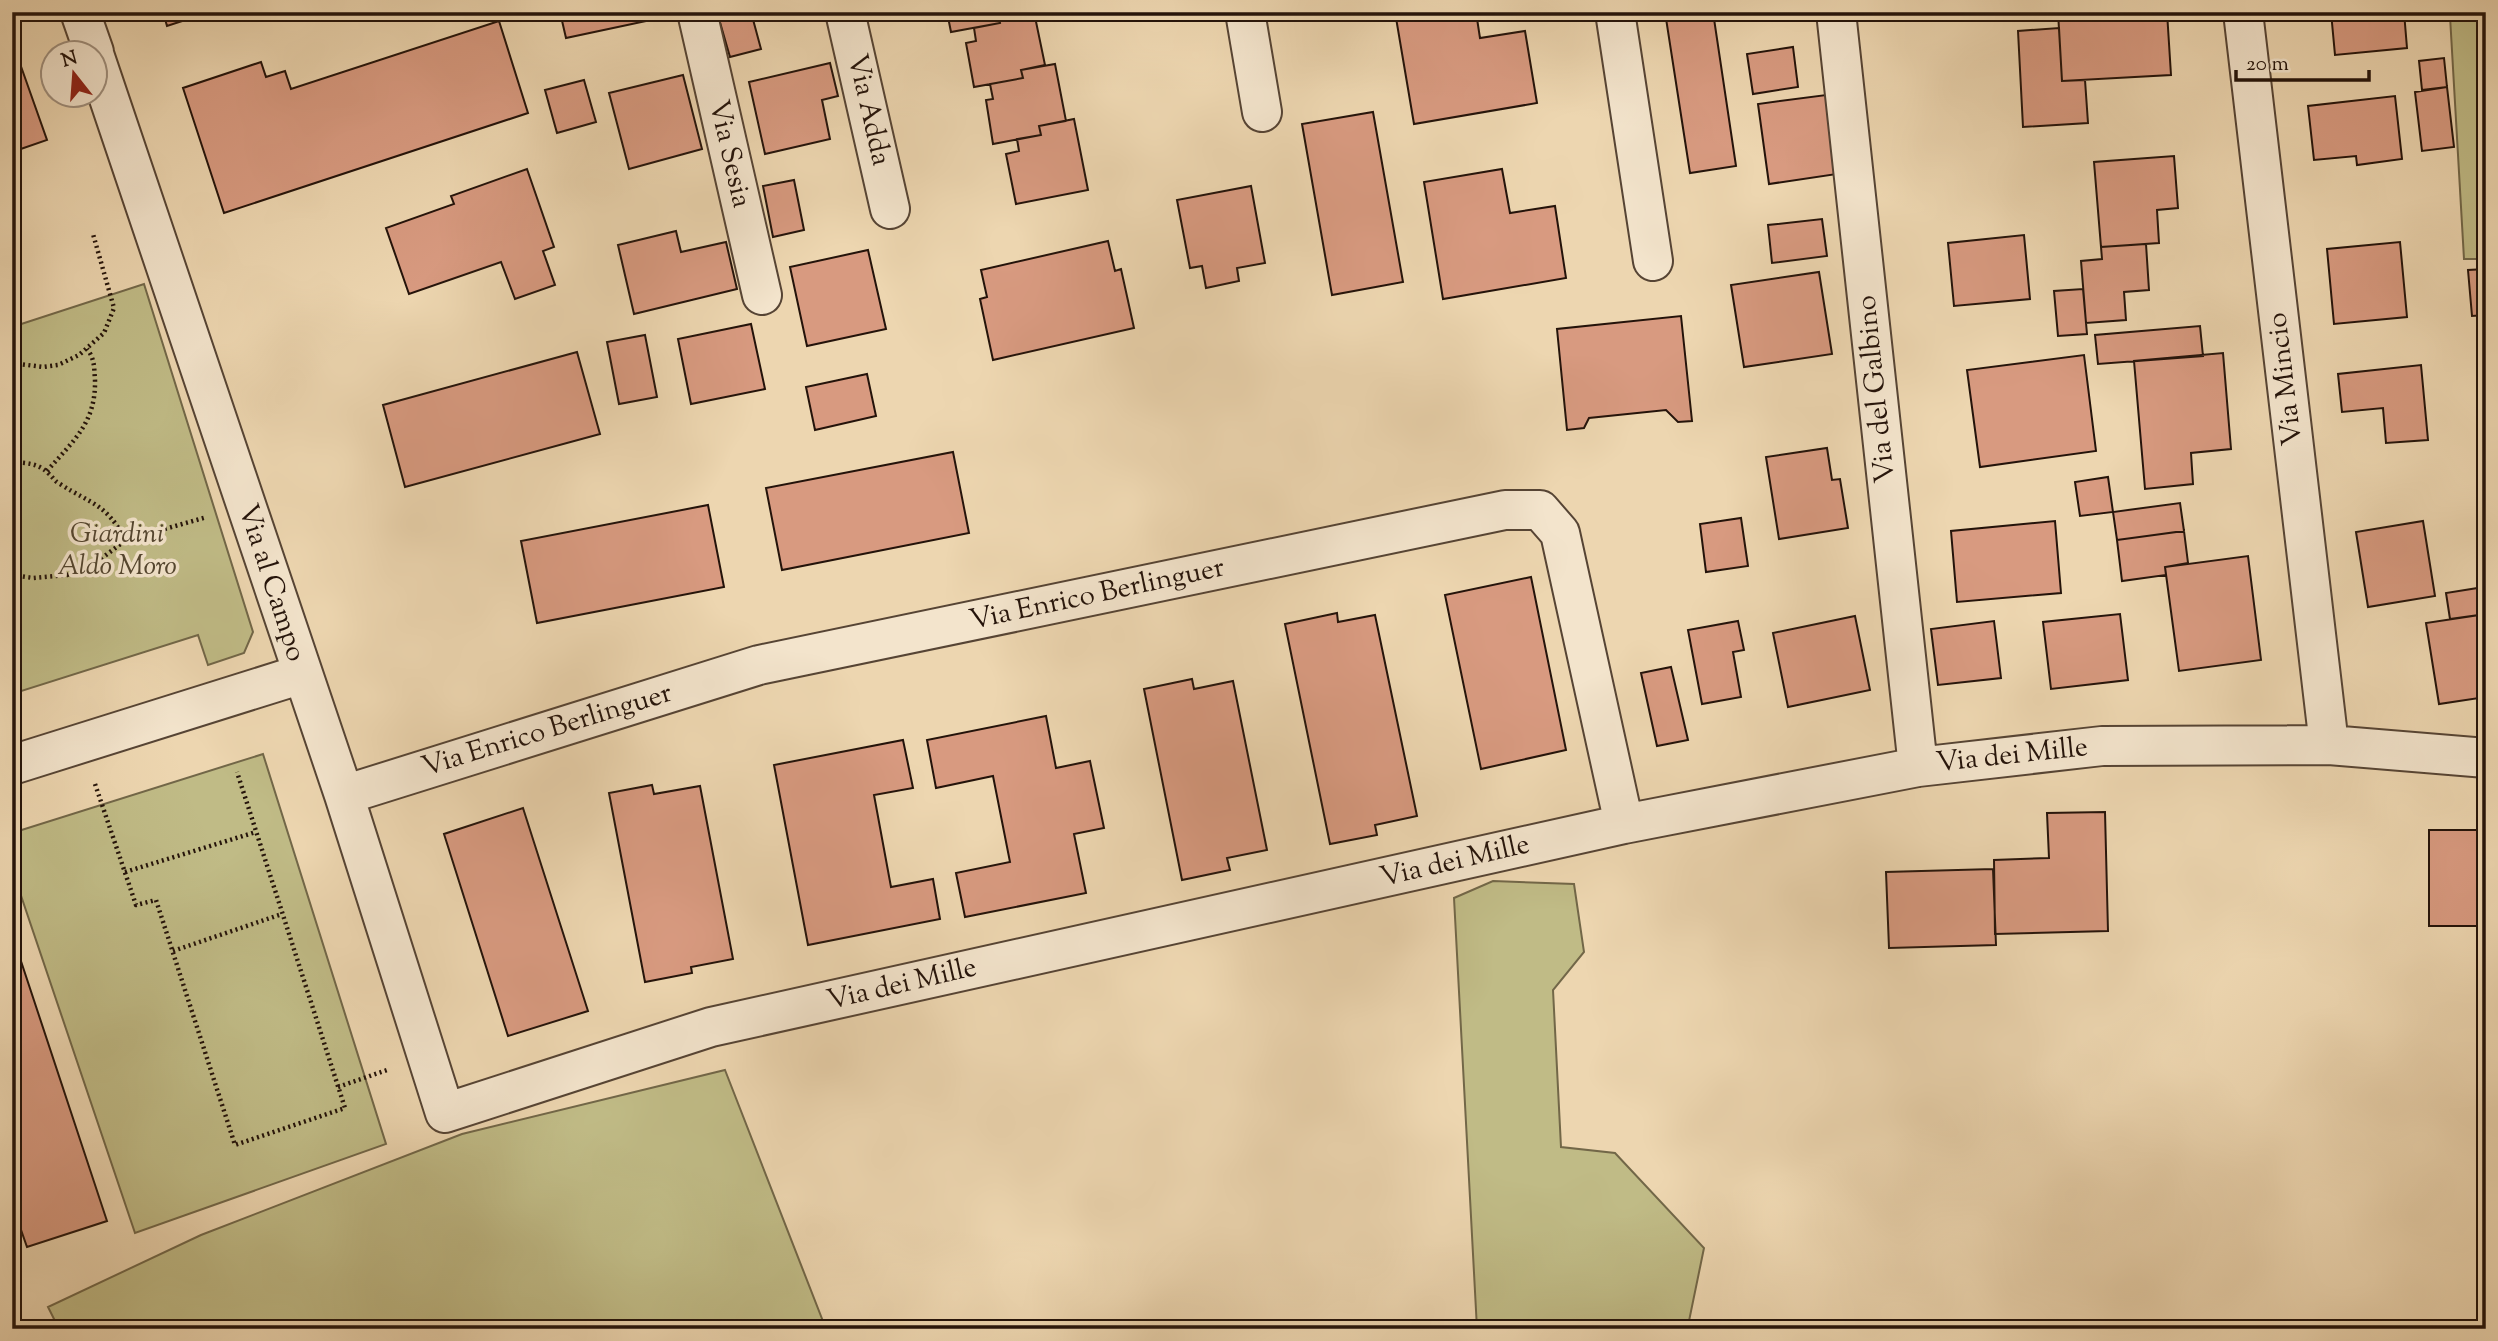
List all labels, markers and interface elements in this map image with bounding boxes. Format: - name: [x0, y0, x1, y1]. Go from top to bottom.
- north arrow: [38, 38, 108, 108]
- scale bar: [2236, 38, 2368, 82]
- text: N: [59, 45, 81, 75]
- street label: Via Adda: [836, 50, 900, 170]
- text: 20 m: [2246, 50, 2289, 80]
- street label: Via Sesia: [697, 96, 761, 212]
- street label: Via del Galbino: [1847, 293, 1907, 485]
- street label: Via Mincio: [2258, 310, 2314, 448]
- street label: Via al Campo: [227, 499, 315, 667]
- park label: Giardini Aldo Moro: [57, 515, 177, 587]
- street label: Via Enrico Berlinguer: [966, 548, 1229, 642]
- street label: Via Enrico Berlinguer: [417, 674, 677, 788]
- street label: Via dei Mille: [1934, 728, 2090, 784]
- street label: Via dei Mille: [1376, 825, 1534, 899]
- street label: Via dei Mille: [823, 948, 981, 1022]

